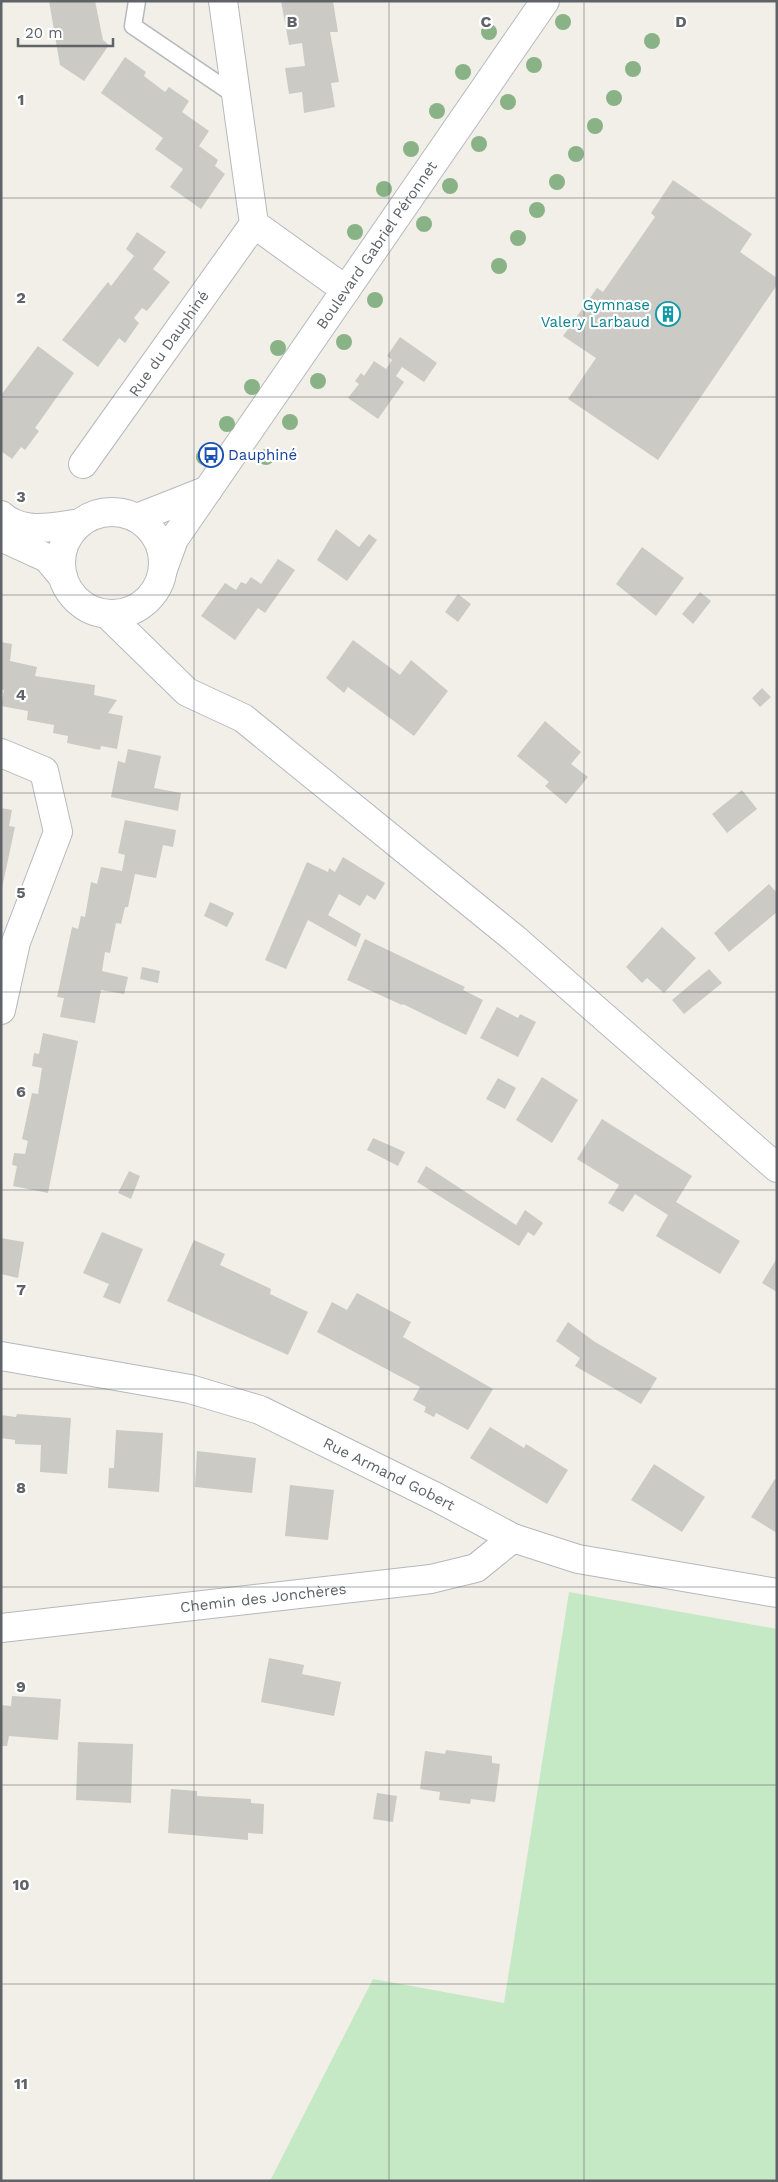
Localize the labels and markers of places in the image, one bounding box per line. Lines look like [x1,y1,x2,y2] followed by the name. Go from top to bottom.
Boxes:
[541,296,650,331] place label: Gymnase Valery Larbaud
[655,301,681,327] building icon: Gymnase Valery Larbaud
[198,442,224,468] bus stop icon: Dauphiné
[228,446,297,464] place label: Dauphiné

